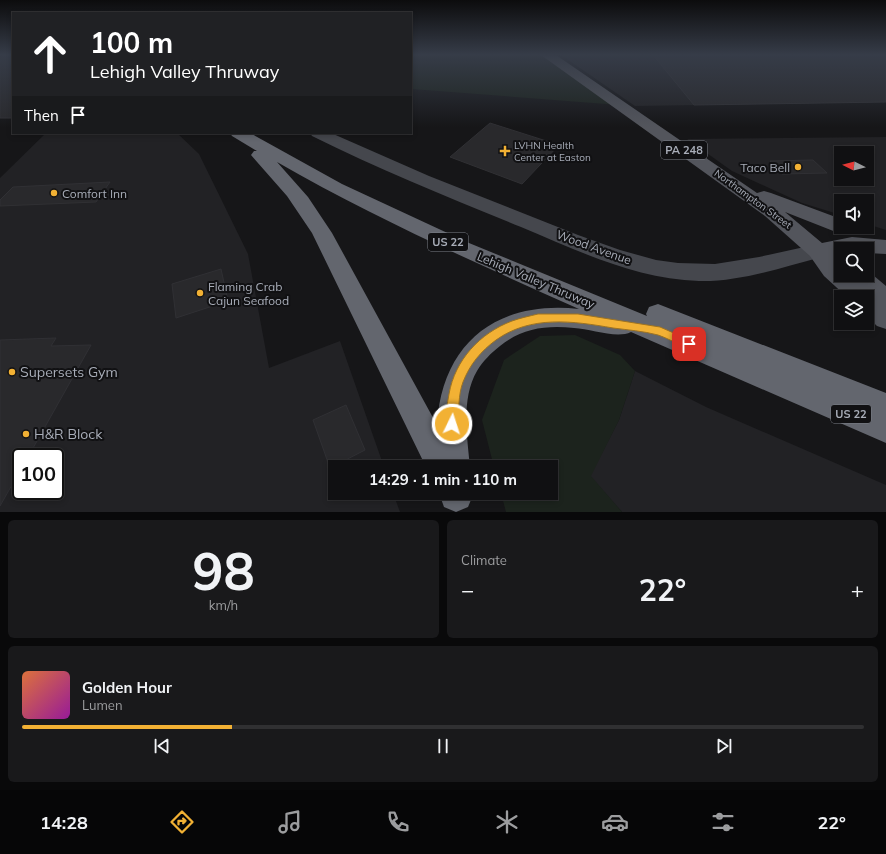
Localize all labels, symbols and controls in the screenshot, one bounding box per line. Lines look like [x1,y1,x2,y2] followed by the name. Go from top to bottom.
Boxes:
[90,25,173,60] text: 100 m
[24,28,76,80] icon: ahead
[90,60,279,83] text: Lehigh Valley Thruway
[67,104,89,126] icon: arrive
[24,106,59,125] text: Then
[514,139,591,164] place label: LVHN Health Center at Easton
[661,141,707,159] road number: PA 248
[499,145,511,157] marker: LVHN Health Center at Easton
[834,146,874,186] north arrow
[834,146,874,330] map controls
[740,160,790,175] place label: Taco Bell
[793,162,803,172] marker: Taco Bell
[712,167,795,232] street label: Northampton Street
[62,186,127,201] place label: Comfort Inn
[49,188,59,198] marker: Comfort Inn
[834,194,874,234] button: sound
[555,227,633,267] street label: Wood Avenue
[428,233,468,251] road number: US 22
[834,242,874,282] button: search
[475,248,598,312] street label: Lehigh Valley Thruway
[208,279,289,308] place label: Flaming Crab Cajun Seafood
[195,288,205,298] marker: Flaming Crab Cajun Seafood
[834,290,874,330] button: layers
[672,327,706,361] pin
[678,333,700,355] icon: arrive
[20,363,118,381] place label: Supersets Gym
[7,367,17,377] marker: Supersets Gym
[431,403,473,445] position arrow
[831,405,871,423] road number: US 22
[34,425,103,443] place label: H&R Block
[21,429,31,439] marker: H&R Block
[12,448,64,500] speed limit sign: 100
[369,470,517,489] text: 14:29 · 1 min · 110 m
[192,538,255,603] text: 98
[461,552,507,568] text: Climate
[639,571,686,609] text: 22°
[461,576,474,604] text: −
[851,576,864,604] text: +
[209,597,238,613] text: km/h
[82,678,172,697] text: Golden Hour
[82,697,123,713] text: Lumen
[151,735,173,757] icon: previous
[432,735,454,757] icon: pause
[713,735,735,757] icon: next
[168,808,196,836] icon: directions
[276,808,304,836] icon: music
[384,808,412,836] icon: phone
[493,808,521,836] icon: climate
[601,808,629,836] icon: car
[709,808,737,836] icon: filters
[40,811,88,834] text: 14:28
[817,811,846,834] text: 22°

